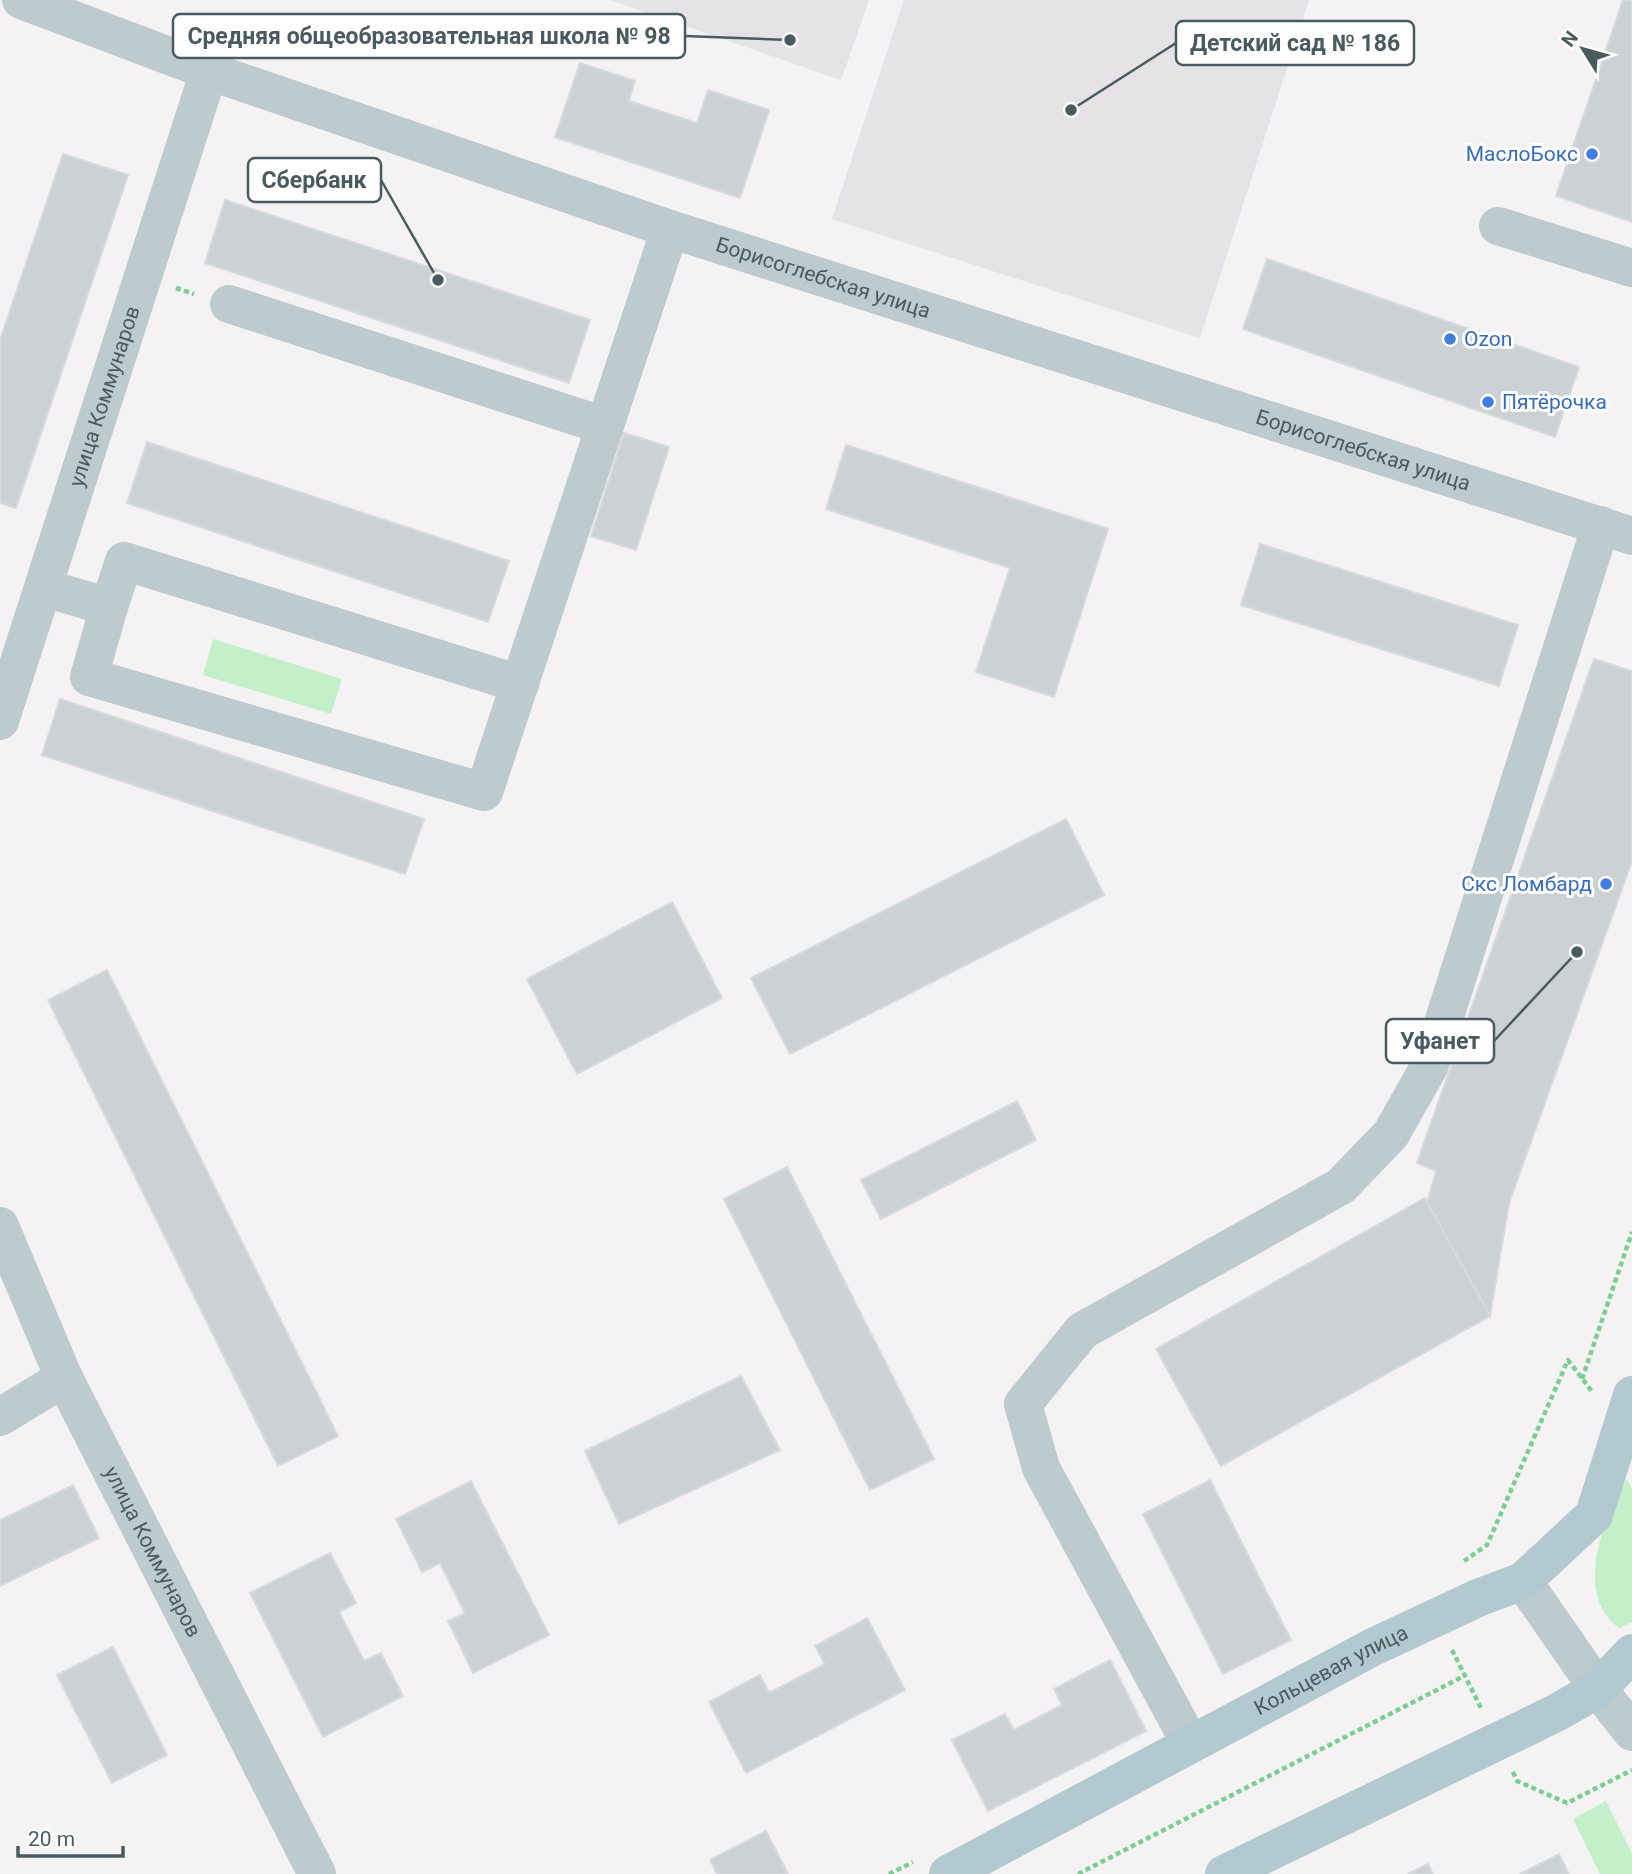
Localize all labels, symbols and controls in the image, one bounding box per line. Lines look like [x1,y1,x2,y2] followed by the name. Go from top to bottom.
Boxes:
[173,14,685,58] callout: Средняя общеобразовательная школа № 98
[1548,14,1618,84] north arrow
[1176,21,1414,65] callout: Детский сад № 186
[187,23,671,50] text: Средняя общеобразовательная школа № 98
[1557,27,1583,51] text: N
[1190,30,1400,57] text: Детский сад № 186
[1466,142,1578,166] place label: МаслоБокс
[1584,146,1600,162] marker: МаслоБокс
[248,158,381,202] callout: Сбербанк
[262,167,367,194] text: Сбербанк
[713,232,933,323] street label: Борисоглебская улица
[64,303,145,490] street label: улица Коммунаров
[1464,327,1512,351] place label: Ozon
[1442,331,1458,347] marker: Ozon
[1502,390,1607,414] place label: Пятёрочка
[1480,394,1496,410] marker: Пятёрочка
[1253,405,1473,496] street label: Борисоглебская улица
[1461,872,1592,896] place label: Скс Ломбард
[1598,876,1614,892] marker: Скс Ломбард
[1386,1019,1494,1063] callout: Уфанет
[1400,1028,1480,1055] text: Уфанет
[99,1462,206,1641] street label: улица Коммунаров
[1250,1620,1412,1720] street label: Кольцевая улица
[18,1814,122,1858] scale bar
[28,1827,75,1851] text: 20 m

